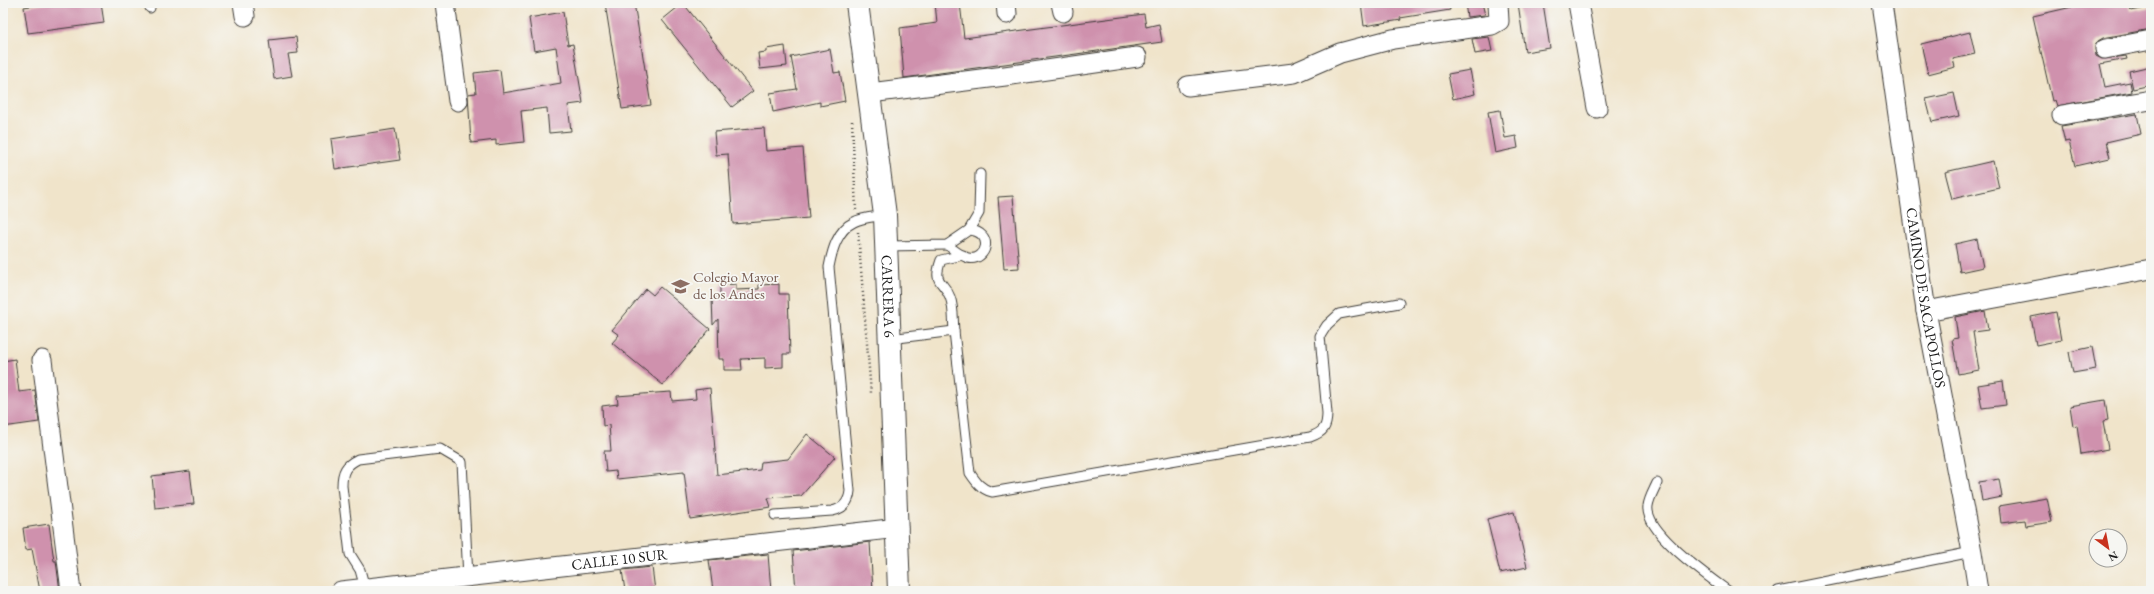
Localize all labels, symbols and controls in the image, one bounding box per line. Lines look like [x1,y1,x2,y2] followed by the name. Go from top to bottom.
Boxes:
[1902,206,1950,389] street label: CAMINO DE SACAPOLLOS
[877,254,900,338] street label: CARRERA 6
[693,267,779,303] place label: Colegio Mayor de los Andes
[670,276,690,296] school or university icon: Colegio Mayor de los Andes
[2088,528,2128,568] north arrow
[570,544,668,574] street label: CALLE 10 SUR
[2106,548,2121,565] text: N

